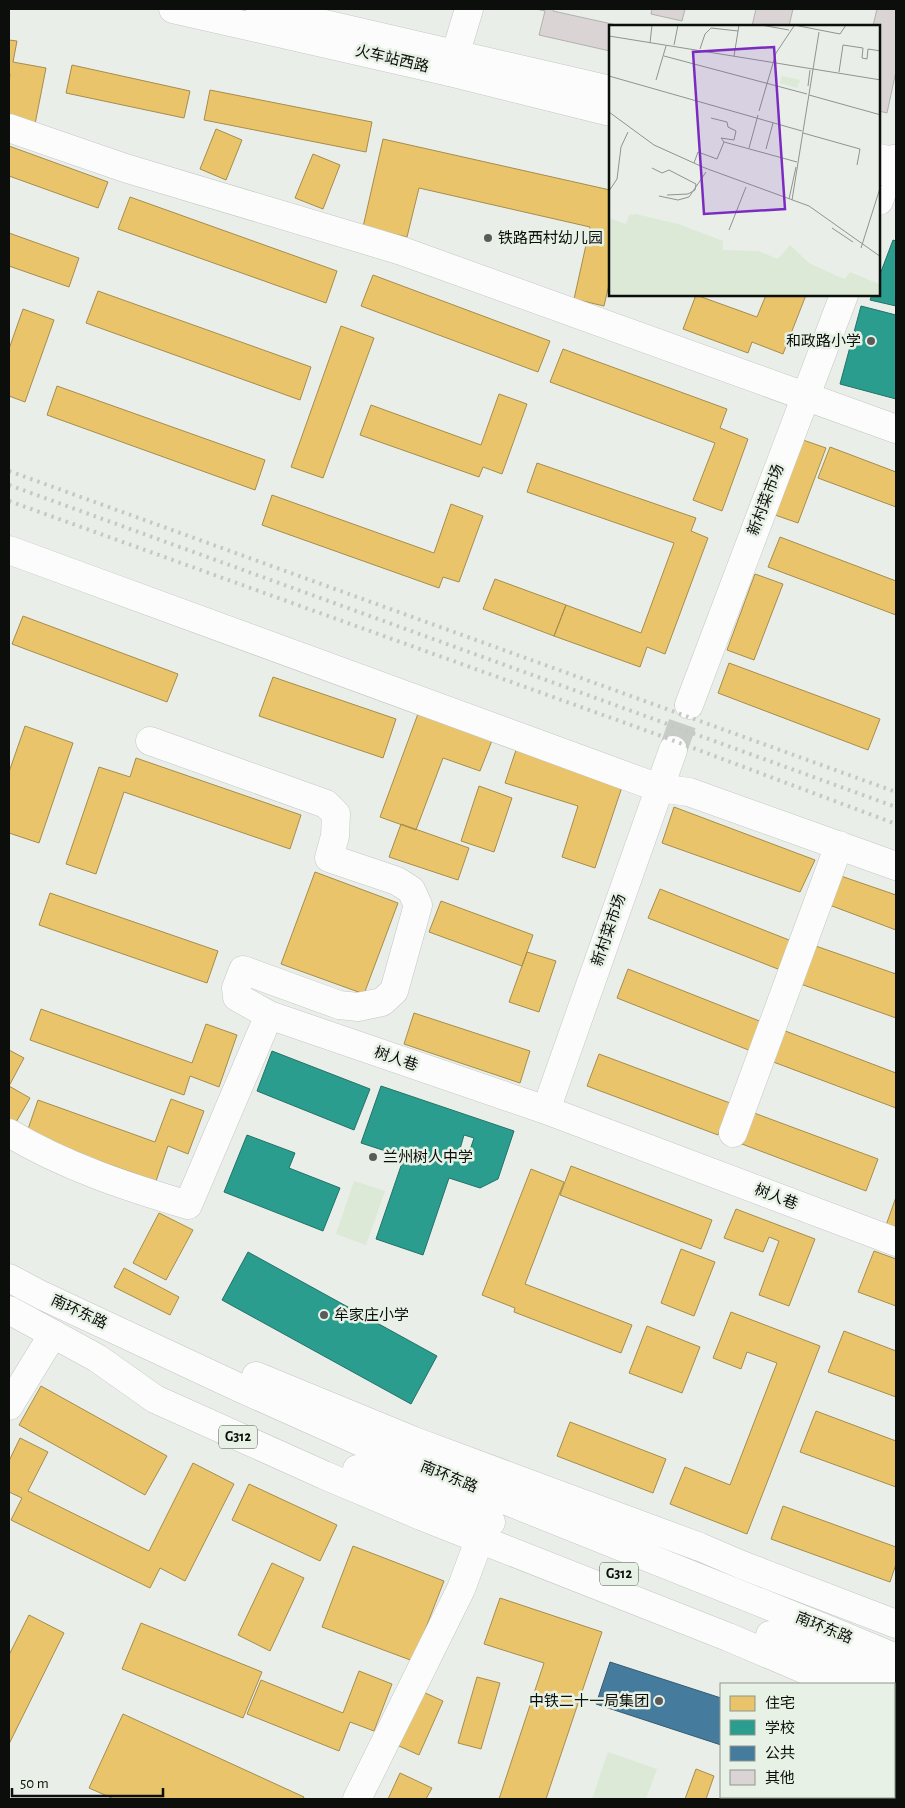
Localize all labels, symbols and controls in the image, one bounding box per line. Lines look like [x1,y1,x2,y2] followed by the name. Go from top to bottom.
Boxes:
[609,25,880,296] inset map
[354,42,430,75] street label: 火车站西路
[498,229,603,246] place label: 铁路西村幼儿园
[482,232,494,244] marker: 铁路西村幼儿园
[786,333,861,349] place label: 和政路小学
[865,335,877,347] marker: 和政路小学
[744,462,786,538] street label: 新村菜市场
[588,891,628,968] street label: 新村菜市场
[372,1043,420,1073] street label: 树人巷
[383,1148,473,1165] place label: 兰州树人中学
[367,1151,379,1163] marker: 兰州树人中学
[752,1180,800,1212] street label: 树人巷
[49,1292,110,1331] street label: 南环东路
[334,1307,409,1323] place label: 牟家庄小学
[318,1309,330,1321] marker: 牟家庄小学
[219,1425,257,1448] road number: G312
[418,1458,480,1495] street label: 南环东路
[600,1562,638,1586] road number: G312
[793,1609,855,1646] street label: 南环东路
[720,1683,895,1798] legend
[529,1693,649,1709] place label: 中铁二十一局集团
[653,1695,665,1707] marker: 中铁二十一局集团
[765,1695,795,1711] text: 住宅
[765,1719,795,1736] text: 学校
[765,1745,795,1761] text: 公共
[12,1766,164,1798] scale bar
[765,1770,795,1786] text: 其他
[20,1776,49,1791] text: 50 m

